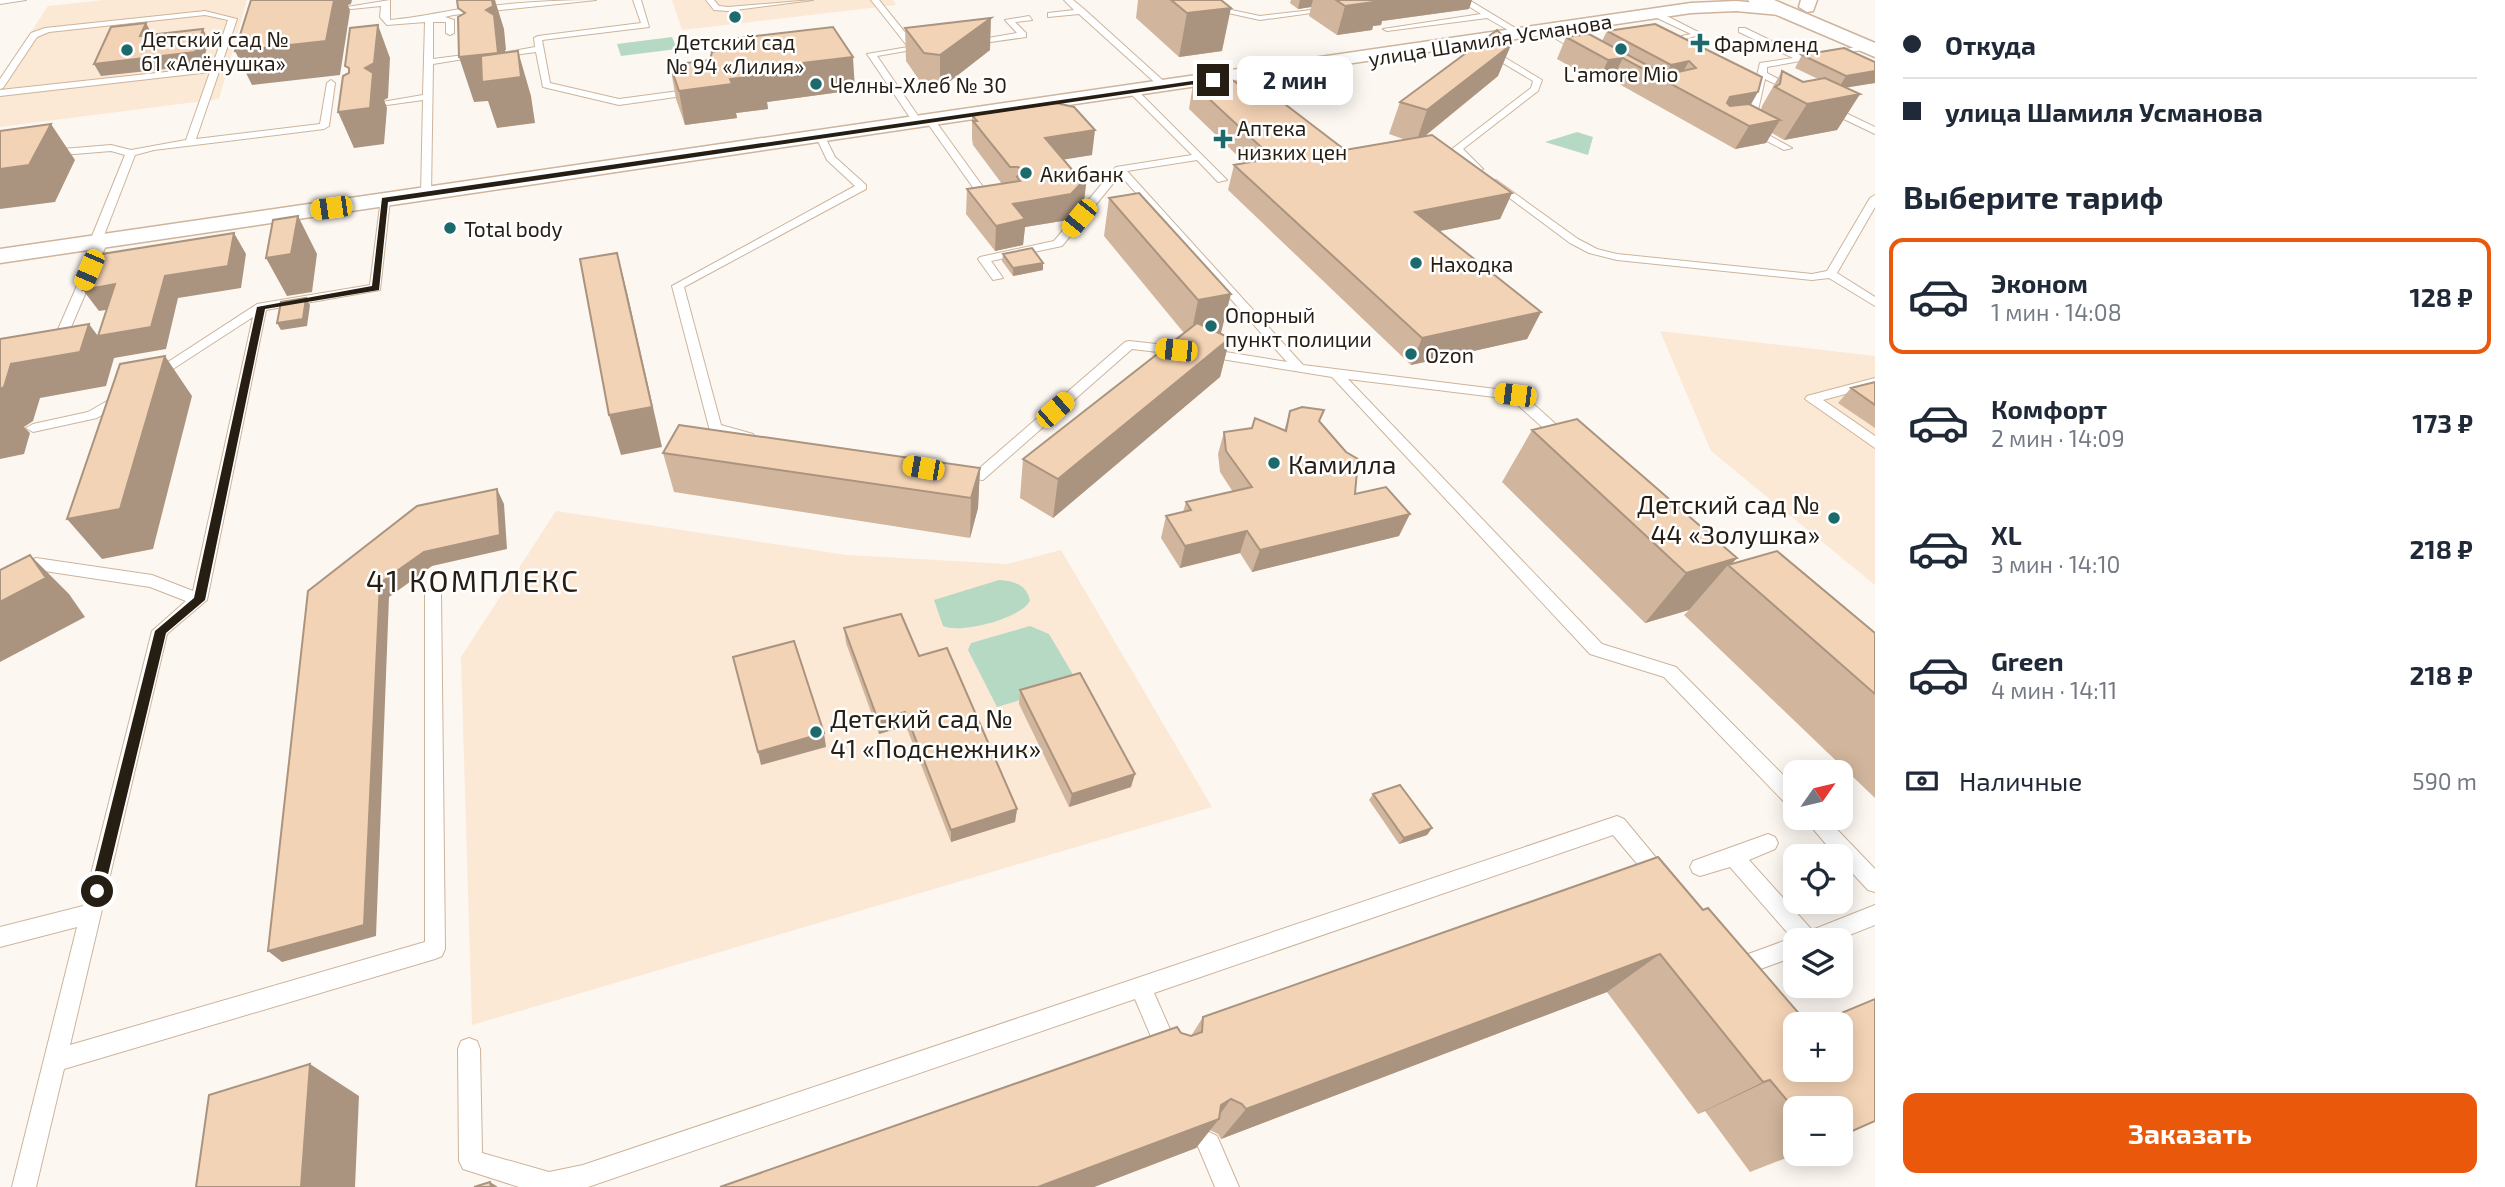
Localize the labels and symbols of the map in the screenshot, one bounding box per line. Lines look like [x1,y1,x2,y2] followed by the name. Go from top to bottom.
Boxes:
[1366,7,1614,72] street label: улица Шамиля Усманова
[727,9,743,25] marker: Детский сад № 94 «Лилия»
[141,26,289,76] place label: Детский сад № 61 «Алёнушка»
[666,29,804,78] place label: Детский сад № 94 «Лилия»
[1714,31,1819,56] place label: Фармленд
[1692,35,1708,51] marker: Фармленд
[1613,41,1629,57] marker: L'amore Mio
[119,42,135,58] marker: Детский сад № 61 «Алёнушка»
[1238,56,1353,104] callout: 2 мин
[1564,61,1678,86] place label: L'amore Mio
[1197,64,1229,96] route end
[830,72,1007,97] place label: Челны-Хлеб № 30
[808,76,824,92] marker: Челны-Хлеб № 30
[1237,115,1347,164] place label: Аптека низких цен
[1215,131,1231,147] marker: Аптека низких цен
[1040,161,1124,186] place label: Акибанк
[1018,165,1034,181] marker: Акибанк
[309,195,354,221] car
[1058,195,1101,241] car
[464,216,563,241] place label: Total body
[442,220,458,236] marker: Total body
[72,247,107,293] car
[1430,251,1513,276] place label: Находка
[1408,255,1424,271] marker: Находка
[1225,302,1372,352] place label: Опорный пункт полиции
[1203,318,1219,334] marker: Опорный пункт полиции
[1155,337,1198,363] car
[1425,342,1474,367] place label: Ozon
[1403,346,1419,362] marker: Ozon
[1493,382,1538,408] car
[1033,388,1078,432] car
[1288,448,1396,479] place label: Камилла
[901,454,946,482] car
[1266,455,1282,471] marker: Камилла
[1637,488,1820,550] place label: Детский сад № 44 «Золушка»
[1826,510,1842,526] marker: Детский сад № 44 «Золушка»
[366,562,580,598] district label: 41 КОМПЛЕКС
[830,702,1041,763] place label: Детский сад № 41 «Подснежник»
[808,724,824,740] marker: Детский сад № 41 «Подснежник»
[1783,760,1853,830] north arrow
[81,875,113,907] route start

